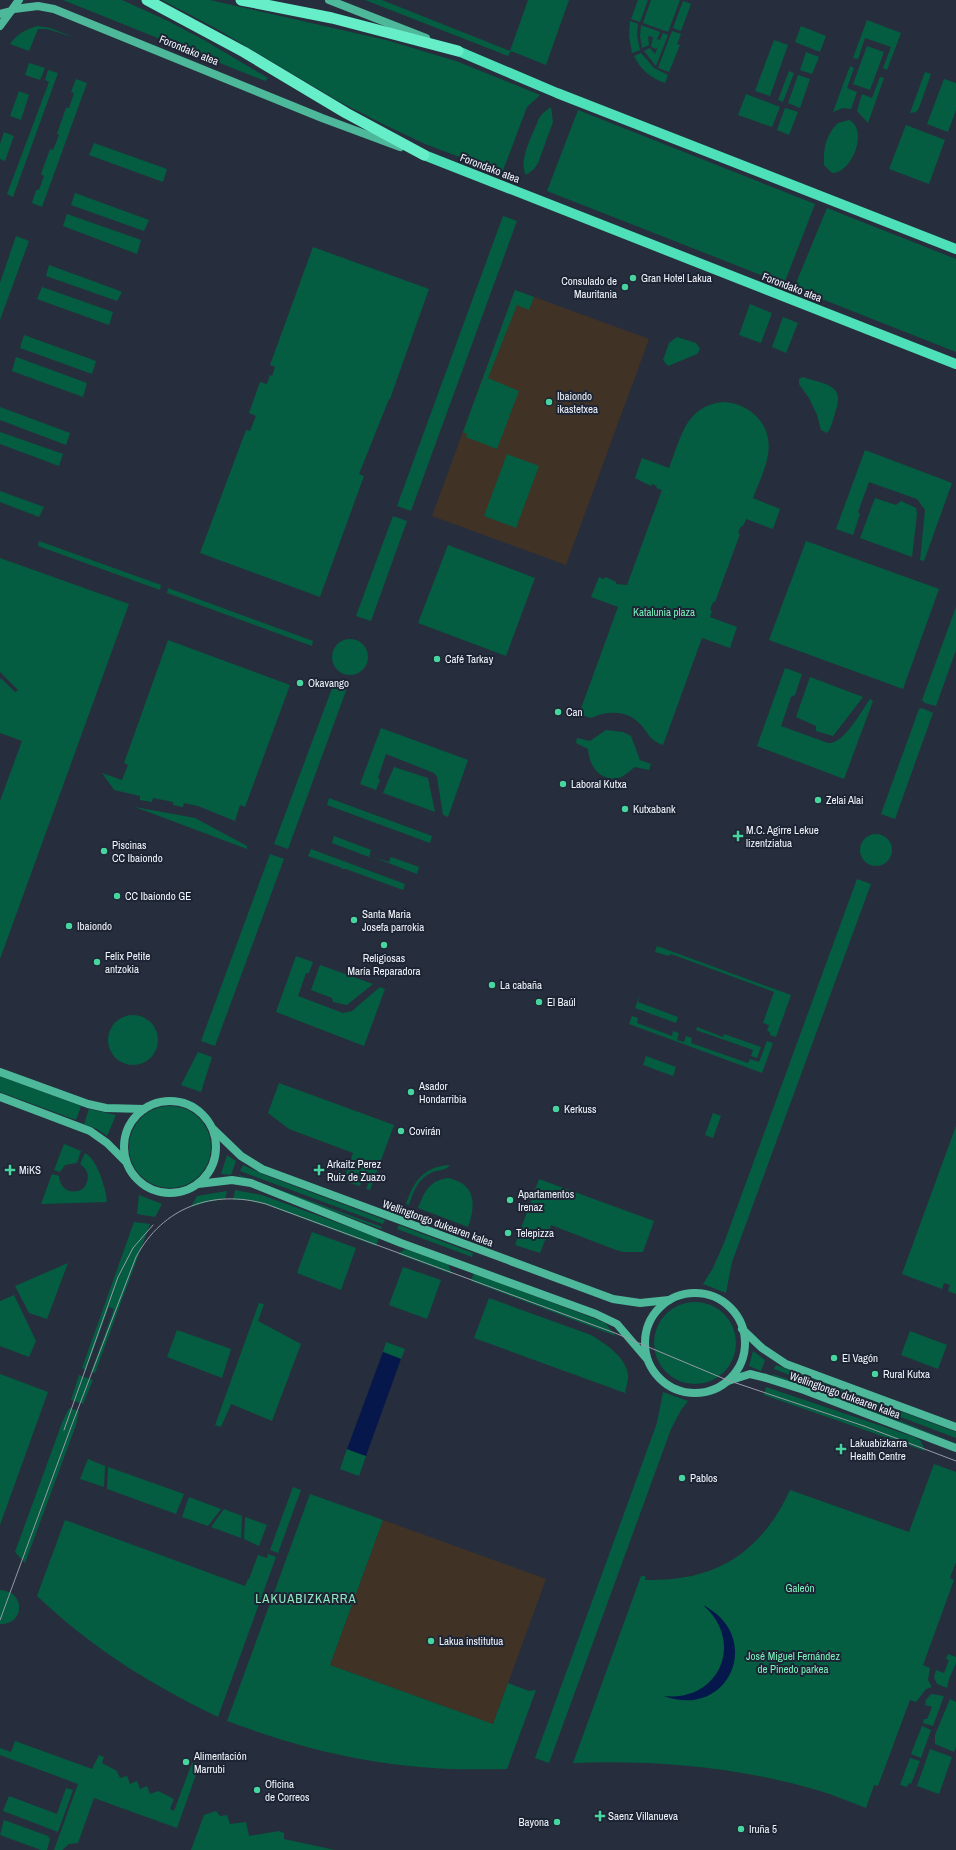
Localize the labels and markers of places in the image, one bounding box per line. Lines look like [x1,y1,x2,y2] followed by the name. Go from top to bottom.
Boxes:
[641,271,712,285] place label: Gran Hotel Lakua
[628,273,638,283] marker: Gran Hotel Lakua
[561,274,617,301] place label: Consulado de Mauritania
[620,282,630,292] marker: Consulado de Mauritania
[557,389,598,416] place label: Ibaiondo ikastetxea
[544,397,554,407] marker: Ibaiondo ikastetxea
[445,652,494,666] place label: Café Tarkay
[432,654,442,664] marker: Café Tarkay
[308,676,349,690] place label: Okavango
[295,678,305,688] marker: Okavango
[566,705,583,719] place label: Can
[553,707,563,717] marker: Can
[571,777,627,791] place label: Laboral Kutxa
[558,779,568,789] marker: Laboral Kutxa
[826,793,864,807] place label: Zelai Alai
[813,795,823,805] marker: Zelai Alai
[633,802,676,816] place label: Kutxabank
[620,804,630,814] marker: Kutxabank
[746,823,819,850] place label: M.C. Agirre Lekue lizentziatua
[733,831,743,841] marker: M.C. Agirre Lekue lizentziatua
[112,838,163,865] place label: Piscinas CC Ibaiondo
[99,846,109,856] marker: Piscinas CC Ibaiondo
[125,889,191,903] place label: CC Ibaiondo GE
[112,891,122,901] marker: CC Ibaiondo GE
[362,907,424,934] place label: Santa Maria Josefa parrokia
[349,915,359,925] marker: Santa Maria Josefa parrokia
[77,919,112,933] place label: Ibaiondo
[64,921,74,931] marker: Ibaiondo
[379,940,389,950] marker: Religiosas María Reparadora
[105,949,150,976] place label: Felix Petite antzokia
[347,951,421,978] place label: Religiosas María Reparadora
[92,957,102,967] marker: Felix Petite antzokia
[500,978,542,992] place label: La cabaña
[487,980,497,990] marker: La cabaña
[547,995,576,1009] place label: El Baúl
[534,997,544,1007] marker: El Baúl
[418,1079,467,1106] place label: Asador Hondarribia
[406,1087,416,1097] marker: Asador Hondarribia
[564,1102,597,1116] place label: Kerkuss
[551,1104,561,1114] marker: Kerkuss
[409,1124,441,1138] place label: Covirán
[396,1126,406,1136] marker: Covirán
[326,1157,386,1184] place label: Arkaitz Perez Ruiz de Zuazo
[19,1163,41,1177] place label: MiKS
[4,1164,16,1176] marker: MiKS
[314,1165,324,1175] marker: Arkaitz Perez Ruiz de Zuazo
[517,1187,575,1214] place label: Apartamentos Irenaz
[505,1195,515,1205] marker: Apartamentos Irenaz
[516,1226,554,1240] place label: Telepizza
[503,1228,513,1238] marker: Telepizza
[842,1351,878,1365] place label: El Vagón
[829,1353,839,1363] marker: El Vagón
[883,1367,930,1381] place label: Rural Kutxa
[870,1369,880,1379] marker: Rural Kutxa
[850,1436,907,1463] place label: Lakuabizkarra Health Centre
[835,1443,847,1455] marker: Lakuabizkarra Health Centre
[690,1471,718,1485] place label: Pablos
[677,1473,687,1483] marker: Pablos
[439,1634,503,1648] place label: Lakua institutua
[426,1636,436,1646] marker: Lakua institutua
[193,1749,247,1776] place label: Alimentación Marrubi
[181,1757,191,1767] marker: Alimentación Marrubi
[265,1777,310,1804] place label: Oficina de Correos
[252,1785,262,1795] marker: Oficina de Correos
[608,1809,678,1823] place label: Saenz Villanueva
[595,1811,605,1821] marker: Saenz Villanueva
[518,1815,549,1829] place label: Bayona
[552,1817,562,1827] marker: Bayona
[749,1822,777,1836] place label: Iruña 5
[736,1824,746,1834] marker: Iruña 5

